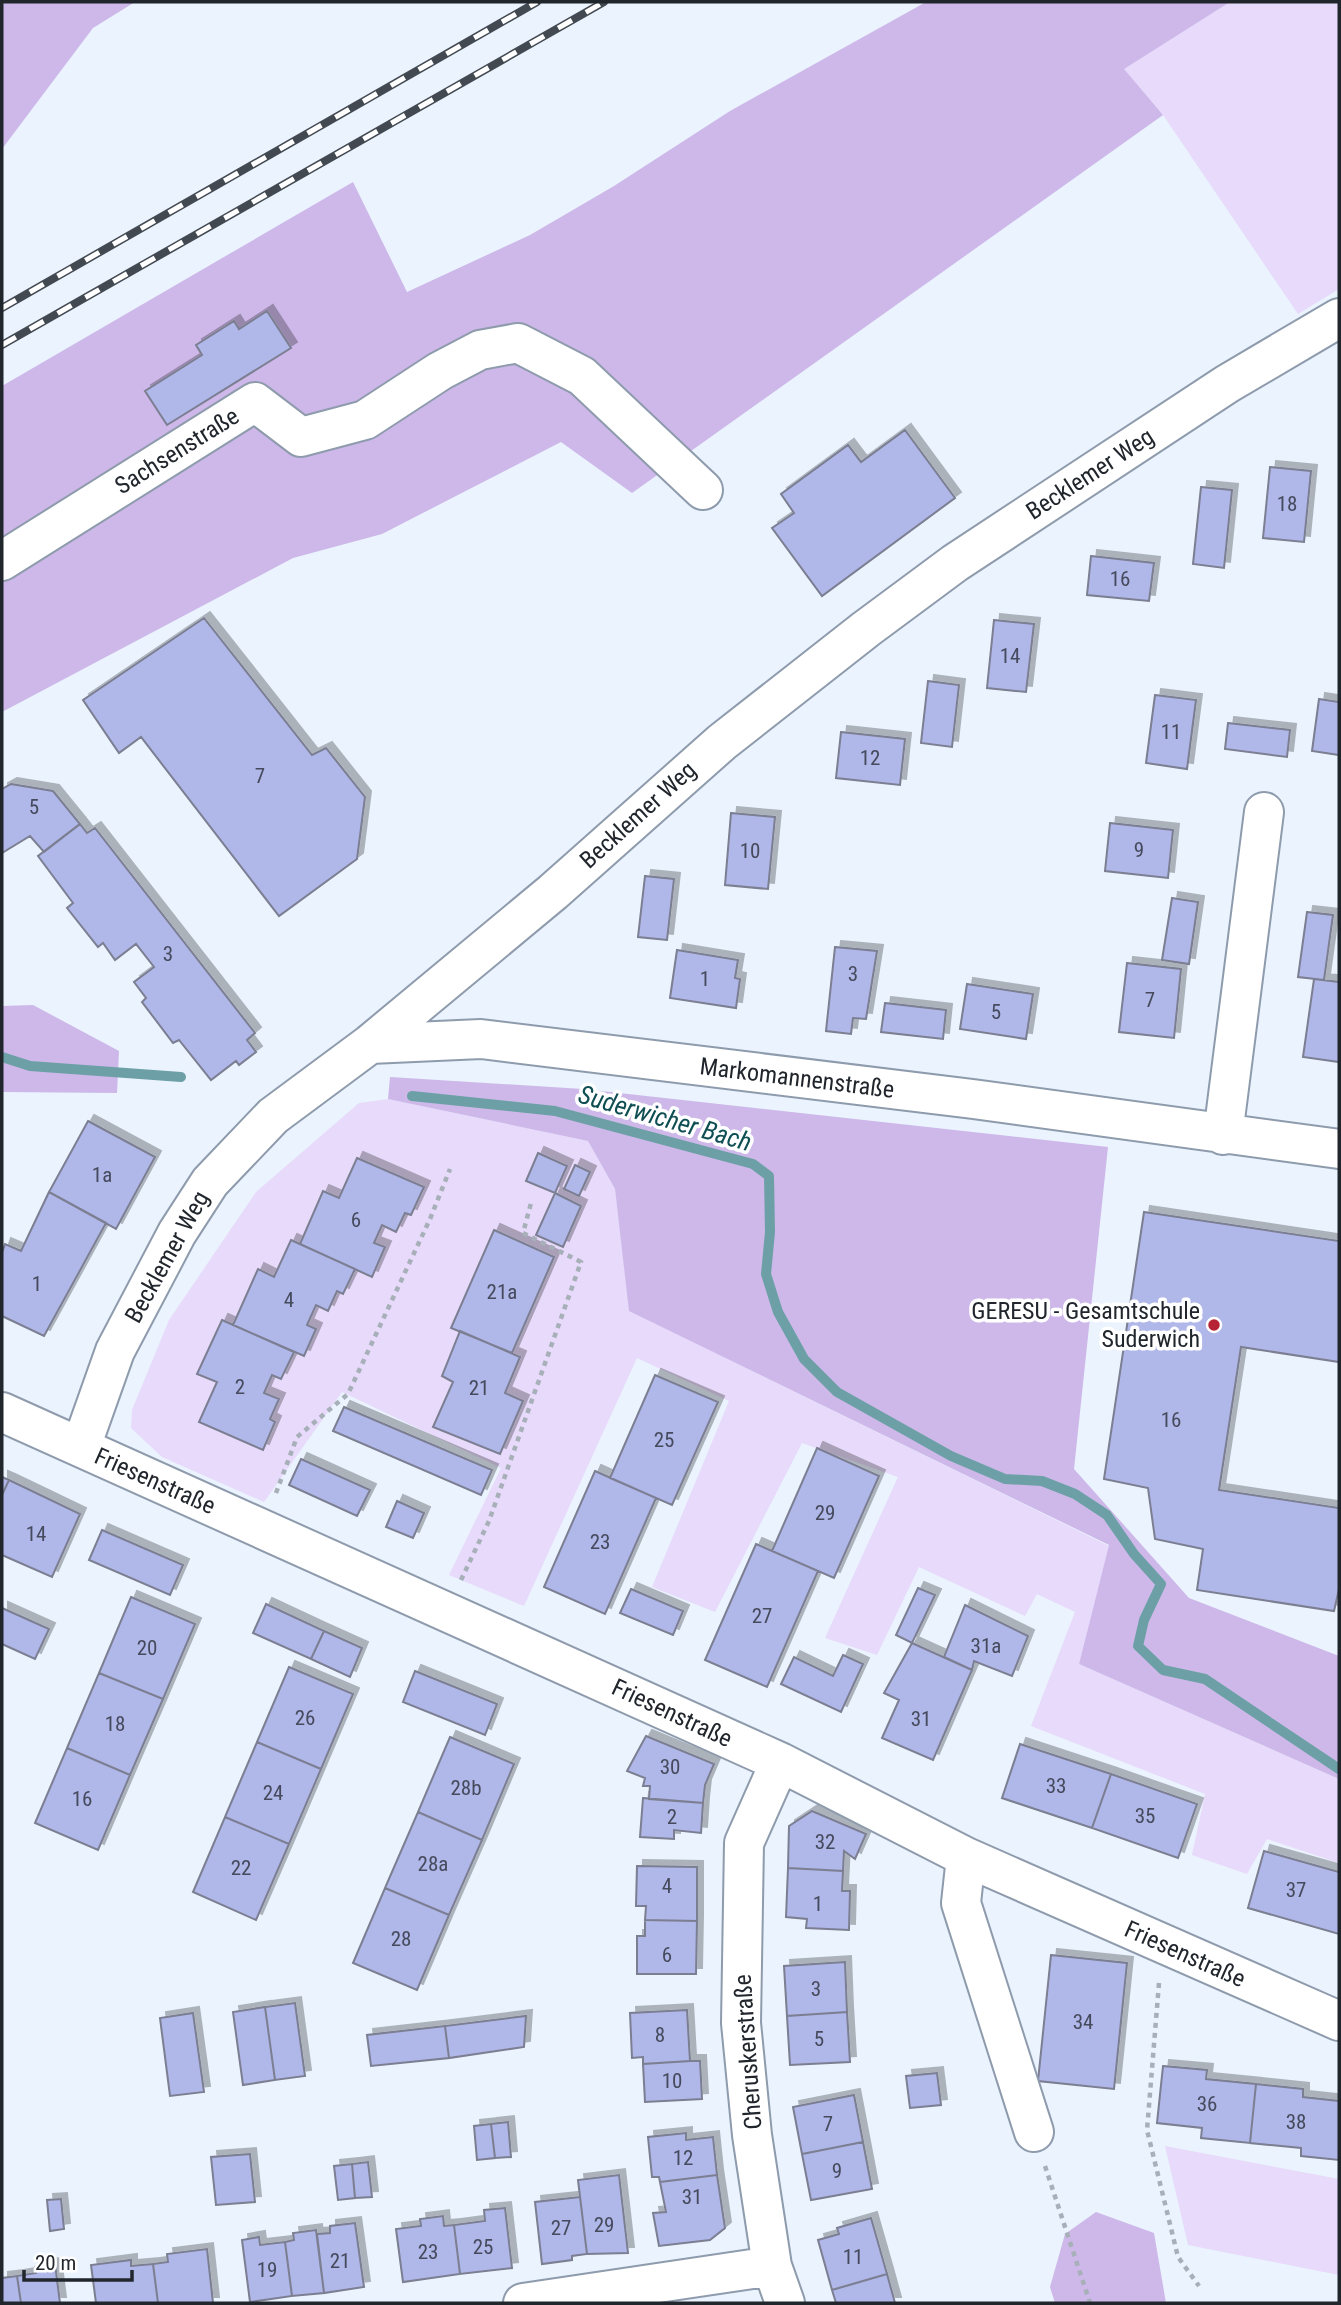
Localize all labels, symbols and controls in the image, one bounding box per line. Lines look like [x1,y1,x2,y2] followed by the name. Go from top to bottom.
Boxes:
[110,402,244,500] street label: Sachsenstraße
[1021,422,1159,526] street label: Becklemer Weg
[1277,492,1297,516] house number: 18
[1110,567,1130,591] house number: 16
[1000,644,1020,668] house number: 14
[1161,720,1181,744] house number: 11
[860,746,880,770] house number: 12
[574,756,702,874] street label: Becklemer Weg
[255,764,265,788] house number: 7
[29,795,39,819] house number: 5
[1134,838,1144,862] house number: 9
[740,839,760,863] house number: 10
[163,942,173,966] house number: 3
[848,962,858,986] house number: 3
[700,967,710,991] house number: 1
[1145,988,1155,1012] house number: 7
[991,1000,1001,1024] house number: 5
[698,1052,896,1104] street label: Markomannenstraße
[575,1079,755,1157] water label: Suderwicher Bach
[92,1163,112,1187] house number: 1a
[119,1186,215,1328] street label: Becklemer Weg
[351,1208,361,1232] house number: 6
[32,1272,42,1296] house number: 1
[487,1280,517,1304] house number: 21a
[284,1288,294,1312] house number: 4
[971,1297,1200,1353] place label: GERESU - Gesamtschule Suderwich
[1206,1317,1222,1333] marker: GERESU - Gesamtschule Suderwich
[235,1375,245,1399] house number: 2
[469,1376,489,1400] house number: 21
[1161,1408,1181,1432] house number: 16
[654,1428,674,1452] house number: 25
[90,1442,220,1520] street label: Friesenstraße
[815,1501,835,1525] house number: 29
[26,1522,46,1546] house number: 14
[590,1530,610,1554] house number: 23
[752,1604,772,1628] house number: 27
[971,1634,1001,1658] house number: 31a
[137,1636,157,1660] house number: 20
[607,1673,737,1753] street label: Friesenstraße
[295,1706,315,1730] house number: 26
[911,1707,931,1731] house number: 31
[105,1712,125,1736] house number: 18
[660,1755,680,1779] house number: 30
[1046,1774,1066,1798] house number: 33
[450,1776,482,1800] house number: 28b
[263,1781,283,1805] house number: 24
[72,1787,92,1811] house number: 16
[1135,1804,1155,1828] house number: 35
[667,1805,677,1829] house number: 2
[815,1830,835,1854] house number: 32
[418,1852,448,1876] house number: 28a
[231,1856,251,1880] house number: 22
[662,1874,672,1898] house number: 4
[1286,1878,1306,1902] house number: 37
[813,1892,823,1916] house number: 1
[1120,1915,1250,1993] street label: Friesenstraße
[391,1927,411,1951] house number: 28
[662,1943,672,1967] house number: 6
[729,1973,767,2131] street label: Cheruskerstraße
[811,1977,821,2001] house number: 3
[1073,2010,1093,2034] house number: 34
[655,2023,665,2047] house number: 8
[814,2027,824,2051] house number: 5
[662,2069,682,2093] house number: 10
[1197,2092,1217,2116] house number: 36
[1286,2110,1306,2134] house number: 38
[823,2112,833,2136] house number: 7
[673,2146,693,2170] house number: 12
[832,2159,842,2183] house number: 9
[682,2185,702,2209] house number: 31
[594,2213,614,2237] house number: 29
[551,2216,571,2240] house number: 27
[473,2235,493,2259] house number: 25
[24,2238,133,2282] scale bar
[418,2240,438,2264] house number: 23
[843,2245,863,2269] house number: 11
[330,2249,350,2273] house number: 21
[35,2251,76,2275] text: 20 m
[257,2258,277,2282] house number: 19

